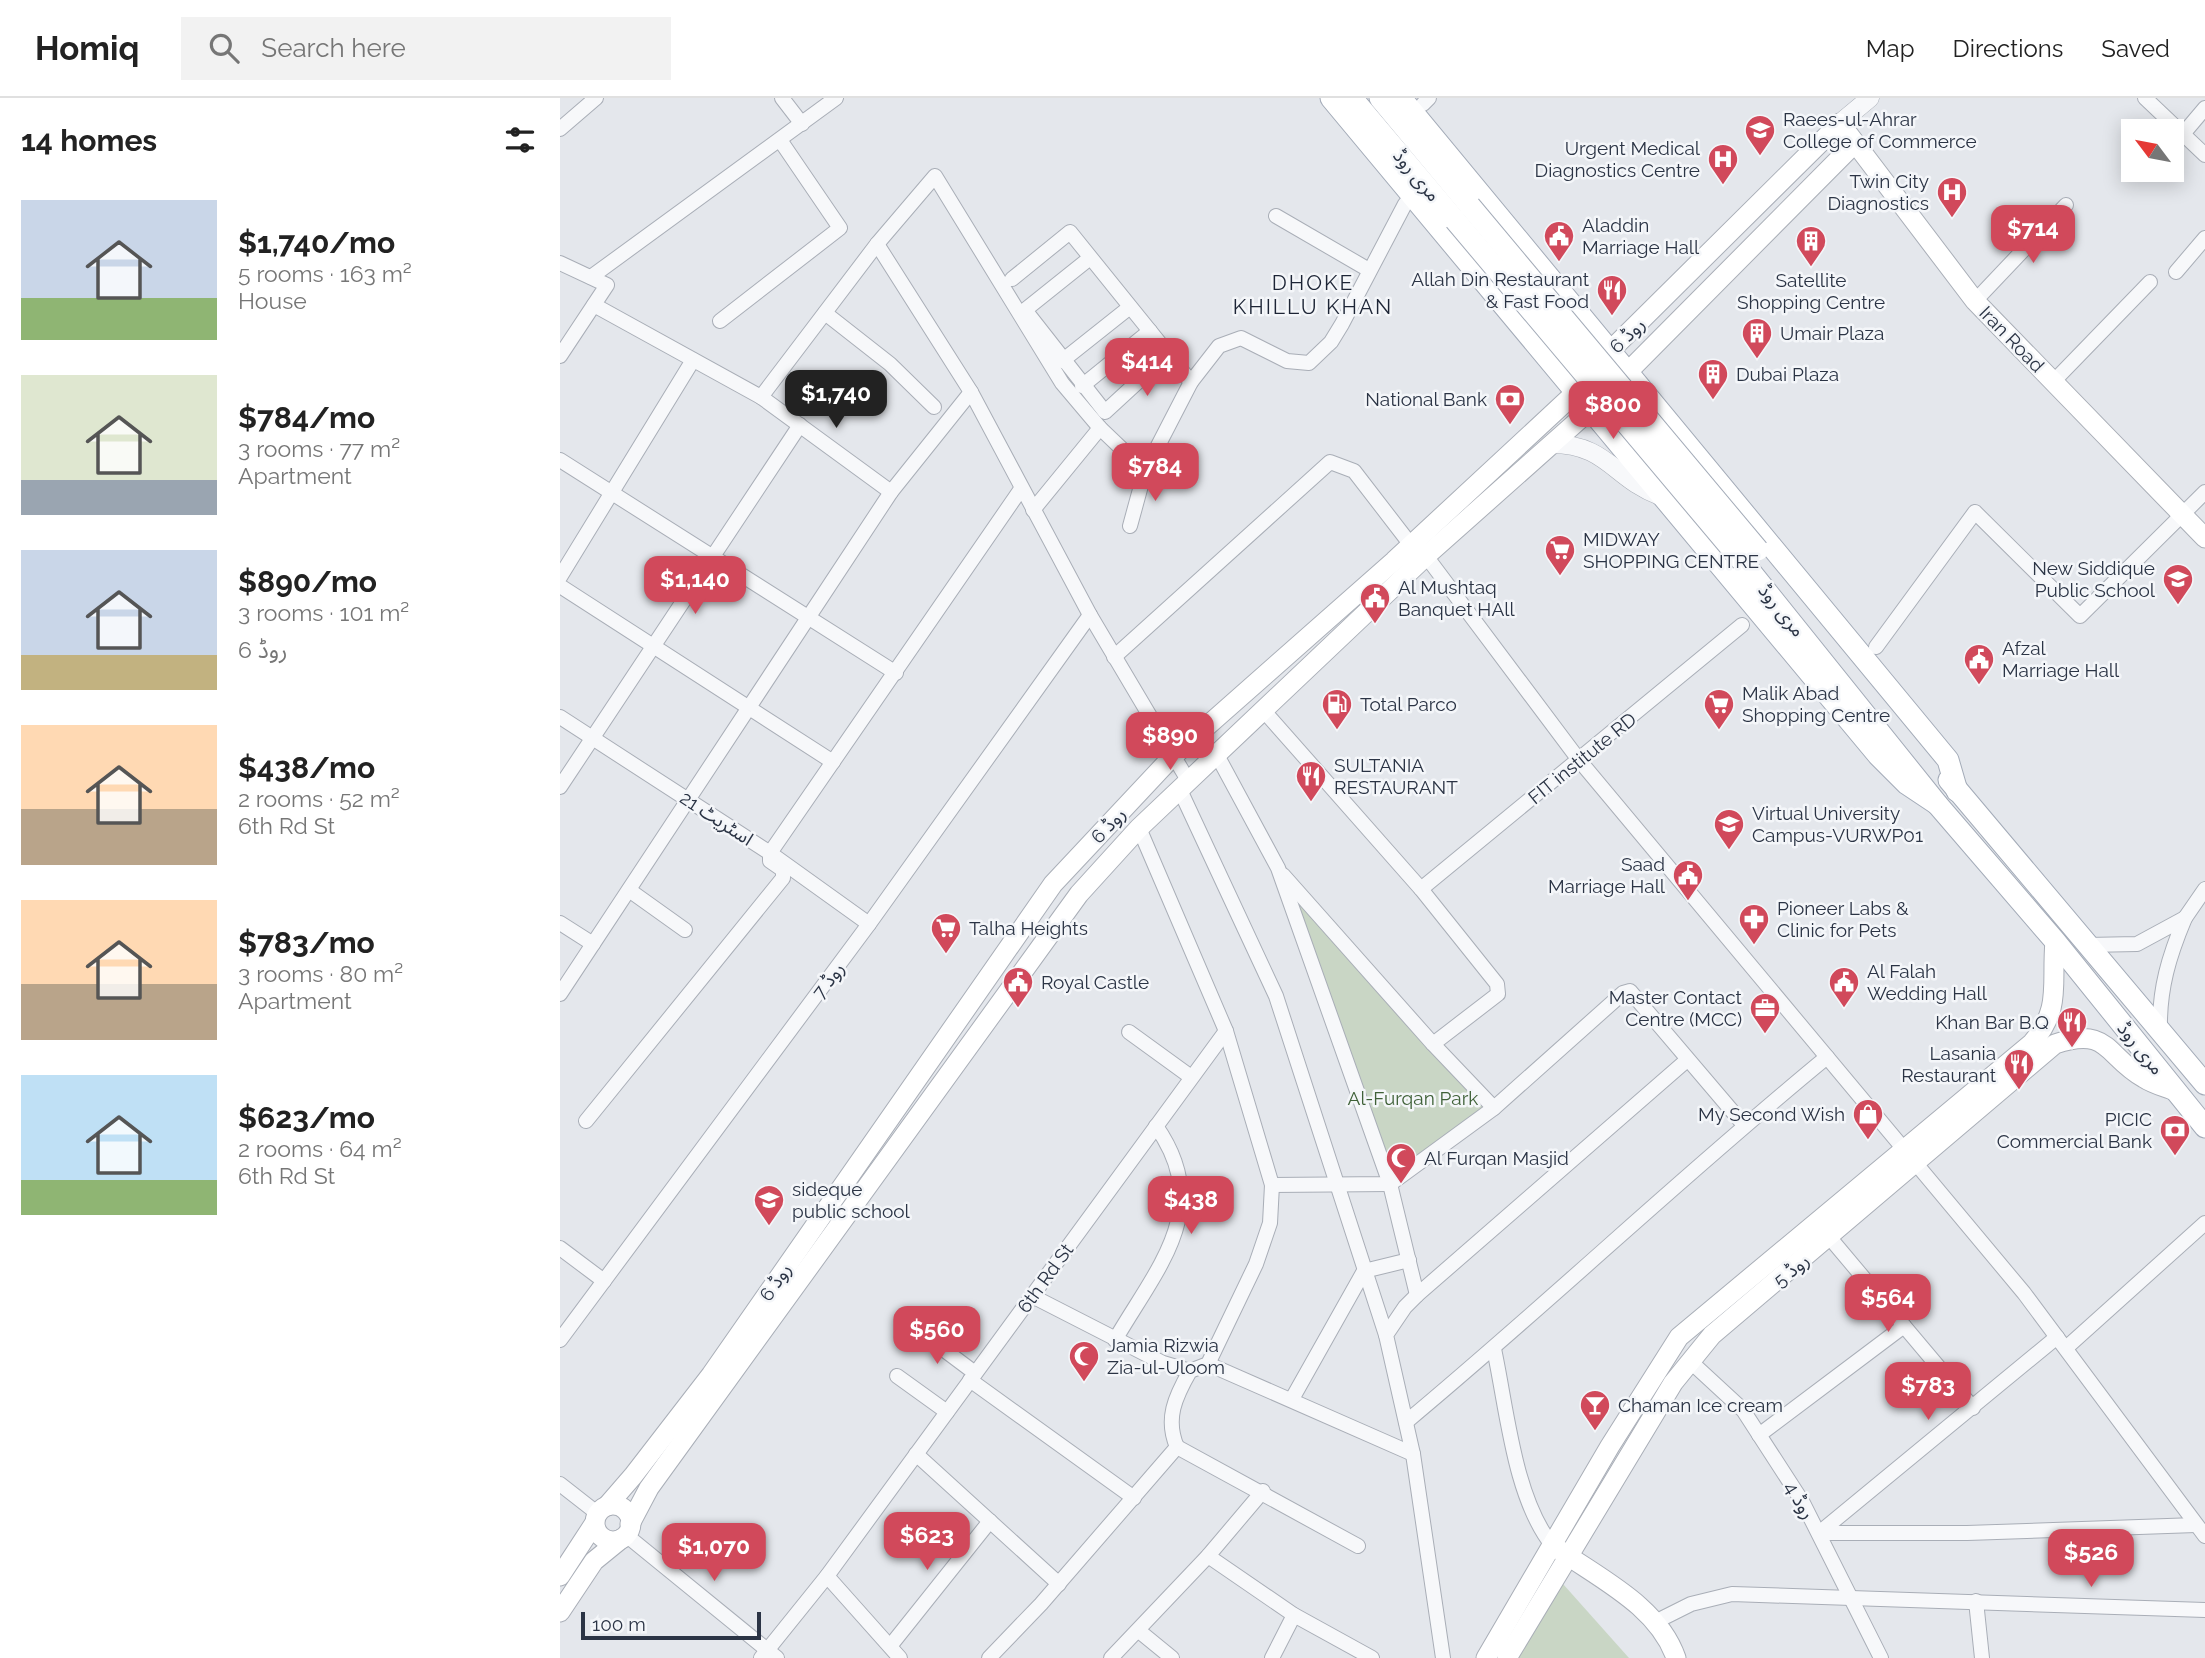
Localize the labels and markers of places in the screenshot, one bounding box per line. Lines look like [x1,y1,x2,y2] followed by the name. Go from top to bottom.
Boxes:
[1783,108,1977,152] place label: Raees-ul-Ahrar College of Commerce
[1743,113,1777,157] school or university icon: Raees-ul-Ahrar College of Commerce
[1535,137,1701,181] place label: Urgent Medical Diagnostics Centre
[1706,142,1740,186] hospital icon: Urgent Medical Diagnostics Centre
[1828,170,1929,214] place label: Twin City Diagnostics
[1935,175,1969,219] hospital icon: Twin City Diagnostics
[1992,206,2074,265] pin: $714
[1582,214,1700,258] place label: Aladdin Marriage Hall
[1542,219,1576,263] public building icon: Aladdin Marriage Hall
[1794,224,1828,268] building icon: Satellite Shopping Centre
[1411,268,1590,312] place label: Allah Din Restaurant & Fast Food
[1737,269,1885,313] place label: Satellite Shopping Centre
[1595,273,1629,317] restaurant icon: Allah Din Restaurant & Fast Food
[1740,316,1774,360] building icon: Umair Plaza
[1780,322,1884,344] place label: Umair Plaza
[1106,338,1188,398] pin: $414
[1696,357,1730,401] building icon: Dubai Plaza
[1736,363,1839,385] place label: Dubai Plaza
[779,370,893,430] pin: $1,740
[1493,382,1527,426] bank icon: National Bank
[1572,382,1654,441] pin: $800
[1365,388,1487,410] place label: National Bank
[1114,444,1196,503] pin: $784
[1583,528,1759,572] place label: MIDWAY SHOPPING CENTRE
[1543,533,1577,577] supermarket icon: MIDWAY SHOPPING CENTRE
[638,556,752,616] pin: $1,140
[2032,557,2156,601] place label: New Siddique Public School
[2161,562,2195,606] school or university icon: New Siddique Public School
[1398,576,1515,620] place label: Al Mushtaq Banquet HAll
[1358,581,1392,625] public building icon: Al Mushtaq Banquet HAll
[2002,637,2120,681] place label: Afzal Marriage Hall
[1962,642,1996,686] public building icon: Afzal Marriage Hall
[1742,682,1890,726] place label: Malik Abad Shopping Centre
[1320,687,1354,731] fuel station icon: Total Parco
[1702,687,1736,731] supermarket icon: Malik Abad Shopping Centre
[1360,693,1457,715] place label: Total Parco
[1129,712,1211,772] pin: $890
[1334,754,1458,798] place label: SULTANIA RESTAURANT
[1294,759,1328,803] restaurant icon: SULTANIA RESTAURANT
[1752,802,1923,846] place label: Virtual University Campus-VURWP01
[1712,807,1746,851] school or university icon: Virtual University Campus-VURWP01
[1548,853,1666,897] place label: Saad Marriage Hall
[1671,858,1705,902] public building icon: Saad Marriage Hall
[1777,897,1909,941] place label: Pioneer Labs & Clinic for Pets
[1737,902,1771,946] pharmacy icon: Pioneer Labs & Clinic for Pets
[929,911,963,955] supermarket icon: Talha Heights
[969,917,1088,939] place label: Talha Heights
[1867,960,1988,1004] place label: Al Falah Wedding Hall
[1001,965,1035,1009] public building icon: Royal Castle
[1827,965,1861,1009] public building icon: Al Falah Wedding Hall
[1041,971,1149,993] place label: Royal Castle
[1609,986,1743,1030] place label: Master Contact Centre (MCC)
[1748,991,1782,1035] office icon: Master Contact Centre (MCC)
[2055,1005,2089,1049] restaurant icon: Khan Bar B.Q
[1935,1011,2049,1033] place label: Khan Bar B.Q
[1901,1042,1997,1086] place label: Lasania Restaurant
[2002,1047,2036,1091] restaurant icon: Lasania Restaurant
[1851,1097,1885,1141] shop icon: My Second Wish
[1698,1103,1845,1125] place label: My Second Wish
[1997,1108,2152,1152] place label: PICIC Commercial Bank
[2158,1113,2192,1157] bank icon: PICIC Commercial Bank
[1384,1141,1418,1185] mosque icon: Al Furqan Masjid
[1424,1147,1569,1169] place label: Al Furqan Masjid
[1150,1176,1232,1236] pin: $438
[792,1178,911,1222] place label: sideque public school
[752,1183,786,1227] school or university icon: sideque public school
[1847,1274,1929,1334] pin: $564
[896,1306,978,1366] pin: $560
[1107,1334,1225,1378] place label: Jamia Rizwia Zia-ul-Uloom
[1067,1339,1101,1383] mosque icon: Jamia Rizwia Zia-ul-Uloom
[1887,1362,1969,1422] pin: $783
[1578,1388,1612,1432] bar icon: Chaman Ice cream
[1618,1394,1783,1416] place label: Chaman Ice cream
[886,1512,968,1572] pin: $623
[657,1524,771,1583] pin: $1,070
[2050,1530,2132,1589] pin: $526

